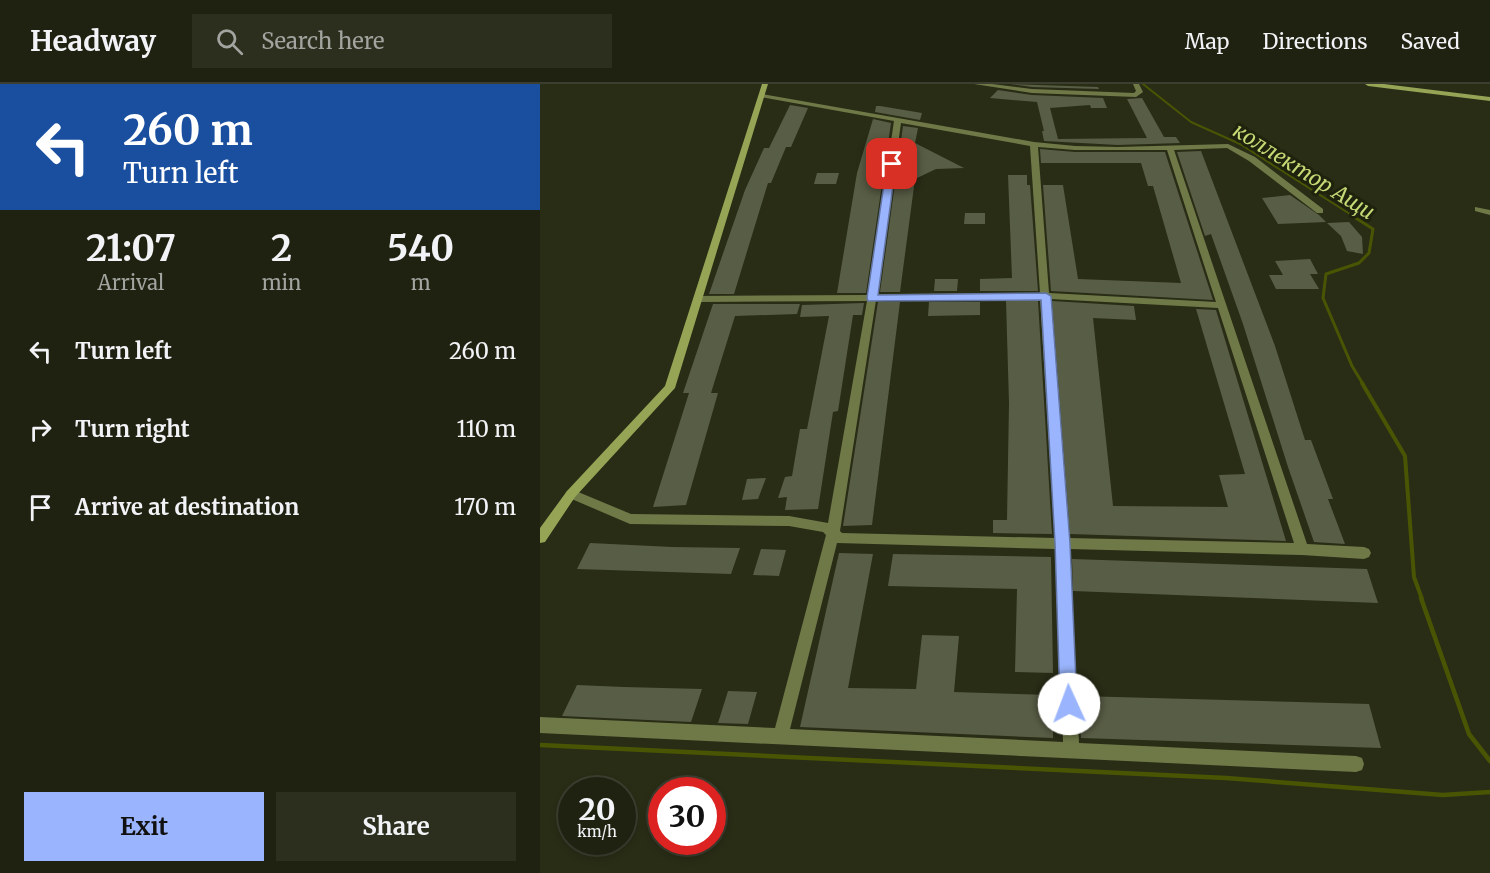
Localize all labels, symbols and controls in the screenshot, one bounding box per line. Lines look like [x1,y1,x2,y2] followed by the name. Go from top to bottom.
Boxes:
[192,14,612,68] search box
[30,23,156,59] text: Headway
[213,25,246,58] icon: search
[261,27,385,55] text: Search here
[1185,28,1229,55] text: Map
[1262,28,1367,55] text: Directions
[1400,28,1460,55] text: Saved
[123,104,253,156] text: 260 m
[24,108,102,186] icon: left
[1228,117,1380,225] water label: коллектор Ащи
[866,138,917,189] pin
[875,147,908,180] icon: arrive
[123,156,238,190] text: Turn left
[86,226,176,271] text: 21:07
[271,226,292,271] text: 2
[387,226,454,271] text: 540
[97,270,164,295] text: Arrival
[262,270,301,295] text: min
[411,270,431,295] text: m
[24,335,57,368] icon: left
[75,337,172,365] text: Turn left
[449,337,516,365] text: 260 m
[24,413,57,446] icon: right
[75,415,189,443] text: Turn right
[457,415,516,443] text: 110 m
[24,491,57,524] icon: arrive
[75,493,299,521] text: Arrive at destination
[454,493,516,521] text: 170 m
[1037,672,1101,736] position arrow
[648,777,726,855] speed limit sign: 30
[578,790,616,828] text: 20
[24,792,264,861] button: Exit
[276,792,516,861] button: Share
[577,822,617,841] text: km/h

